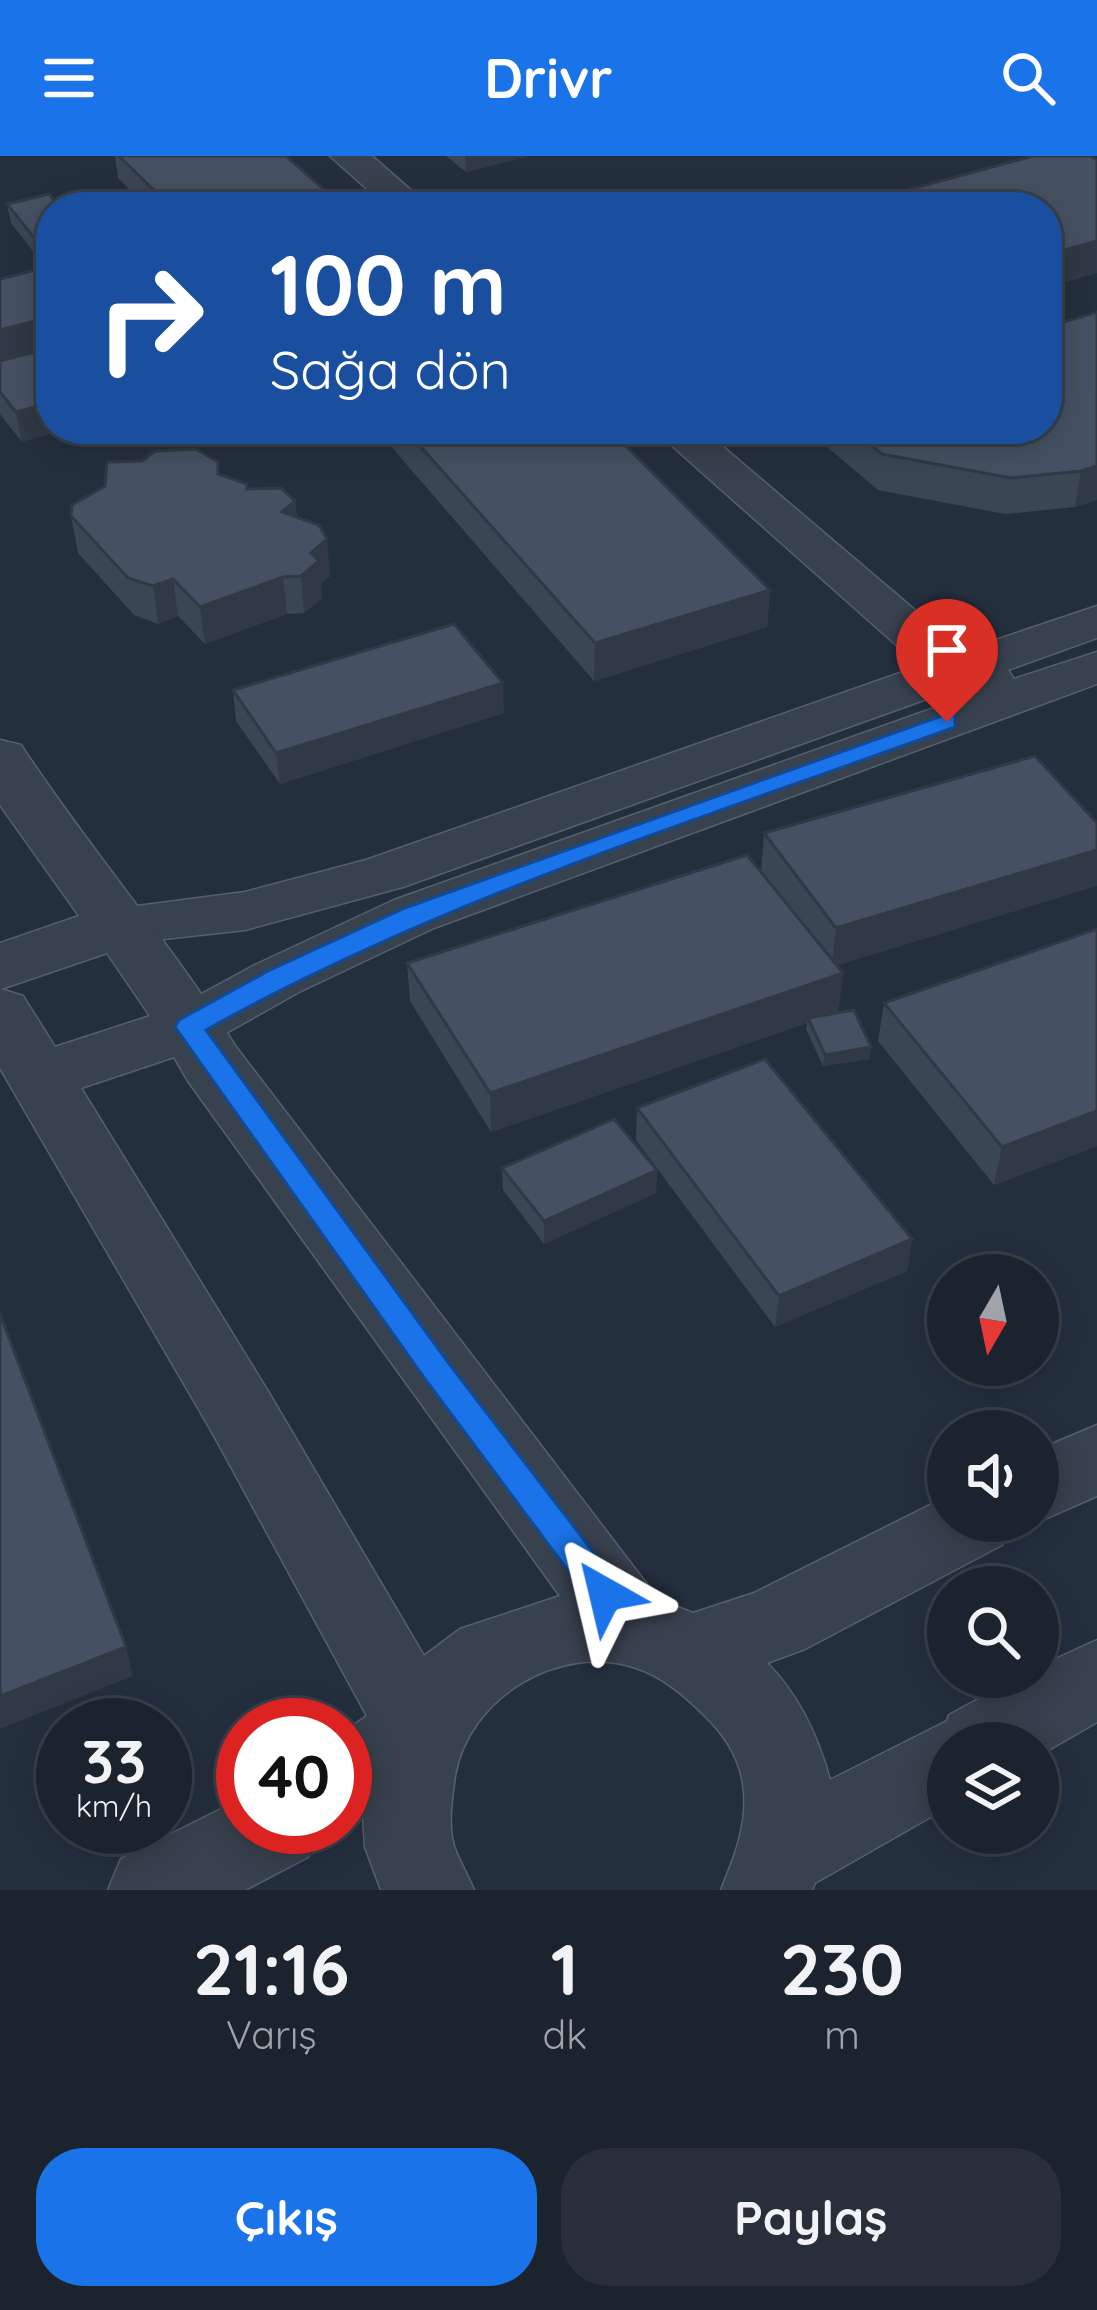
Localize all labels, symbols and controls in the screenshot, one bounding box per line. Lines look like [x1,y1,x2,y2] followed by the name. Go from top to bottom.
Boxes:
[484,44,613,112] text: Drivr
[36,45,102,111] icon: menu
[995,45,1061,111] icon: search
[270,231,507,336] text: 100 m
[72,240,228,396] icon: right
[270,335,511,403] text: Sağa dön
[896,599,998,722] pin
[914,617,980,683] icon: arrive
[927,1254,1059,1386] north arrow
[927,1254,1059,1854] map controls
[927,1410,1059,1542] button: sound
[542,1531,668,1657] position arrow
[927,1566,1059,1698] button: search
[216,1698,372,1854] speed limit sign: 40
[927,1722,1059,1854] button: layers
[82,1723,146,1798] text: 33
[76,1787,152,1825] text: km/h
[193,1923,350,2013] text: 21:16
[551,1923,579,2013] text: 1
[780,1923,904,2013] text: 230
[226,2010,317,2059] text: Varış
[543,2010,587,2059] text: dk
[824,2010,860,2059] text: m
[36,2148,537,2286] button: Çıkış
[561,2148,1061,2286] button: Paylaş

